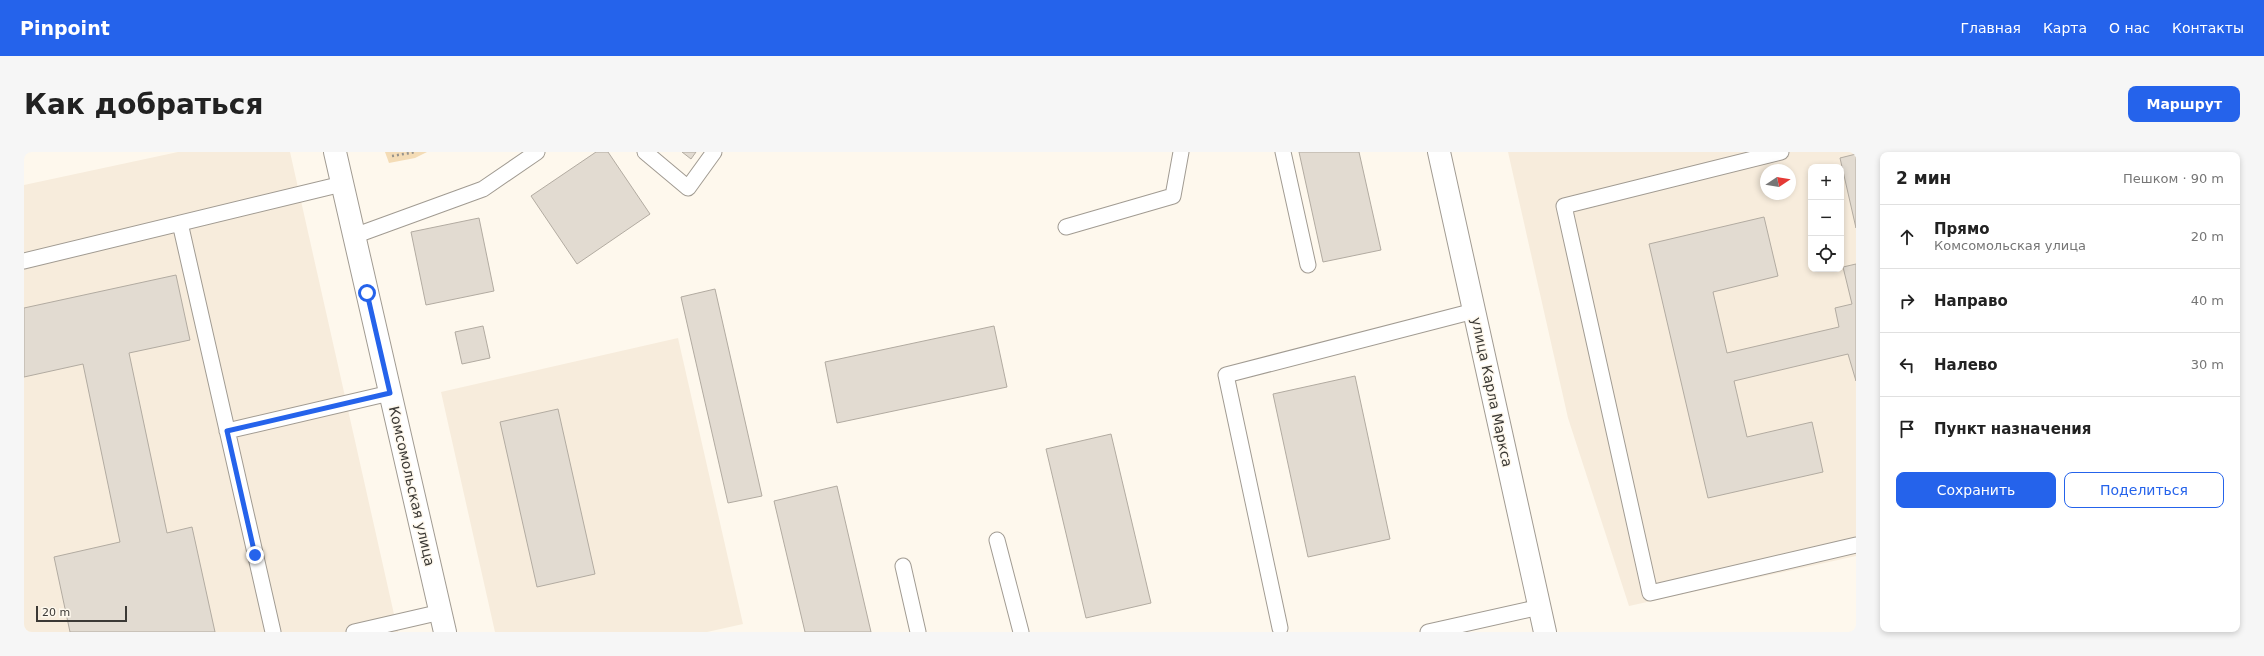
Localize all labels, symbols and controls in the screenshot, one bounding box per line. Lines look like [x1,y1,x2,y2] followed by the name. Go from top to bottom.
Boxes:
[20,17,110,39] text: Pinpoint
[1960,20,2021,36] text: Главная
[2043,20,2087,36] text: Карта
[2109,20,2150,36] text: О нас
[2172,20,2244,36] text: Контакты
[2128,86,2240,122] button: Маршрут
[24,88,263,121] text: Как добраться
[1760,164,1796,200] north arrow
[1808,164,1844,272] map controls
[1808,164,1844,200] button: +
[1896,168,1951,188] text: 2 мин
[2123,171,2224,186] text: Пешком · 90 m
[1808,200,1844,236] button: −
[1934,220,1990,238] text: Прямо
[1896,226,1918,248] icon: ahead
[2191,229,2224,244] text: 20 m
[1808,236,1844,272] button: locate
[1934,238,2086,253] text: Комсомольская улица
[358,284,376,302] route start
[1896,290,1918,312] icon: right
[1934,292,2008,310] text: Направо
[2191,293,2224,308] text: 40 m
[1468,316,1516,468] street label: улица Карла Маркса
[1896,354,1918,376] icon: left
[1934,356,1998,374] text: Налево
[2191,357,2224,372] text: 30 m
[386,404,438,568] street label: Комсомольская улица
[1896,418,1918,440] icon: arrive
[1934,420,2091,438] text: Пункт назначения
[1896,472,2056,508] button: Сохранить
[2064,472,2224,508] button: Поделиться
[246,546,264,564] route end
[36,604,127,623] scale bar
[42,606,70,619] text: 20 m

